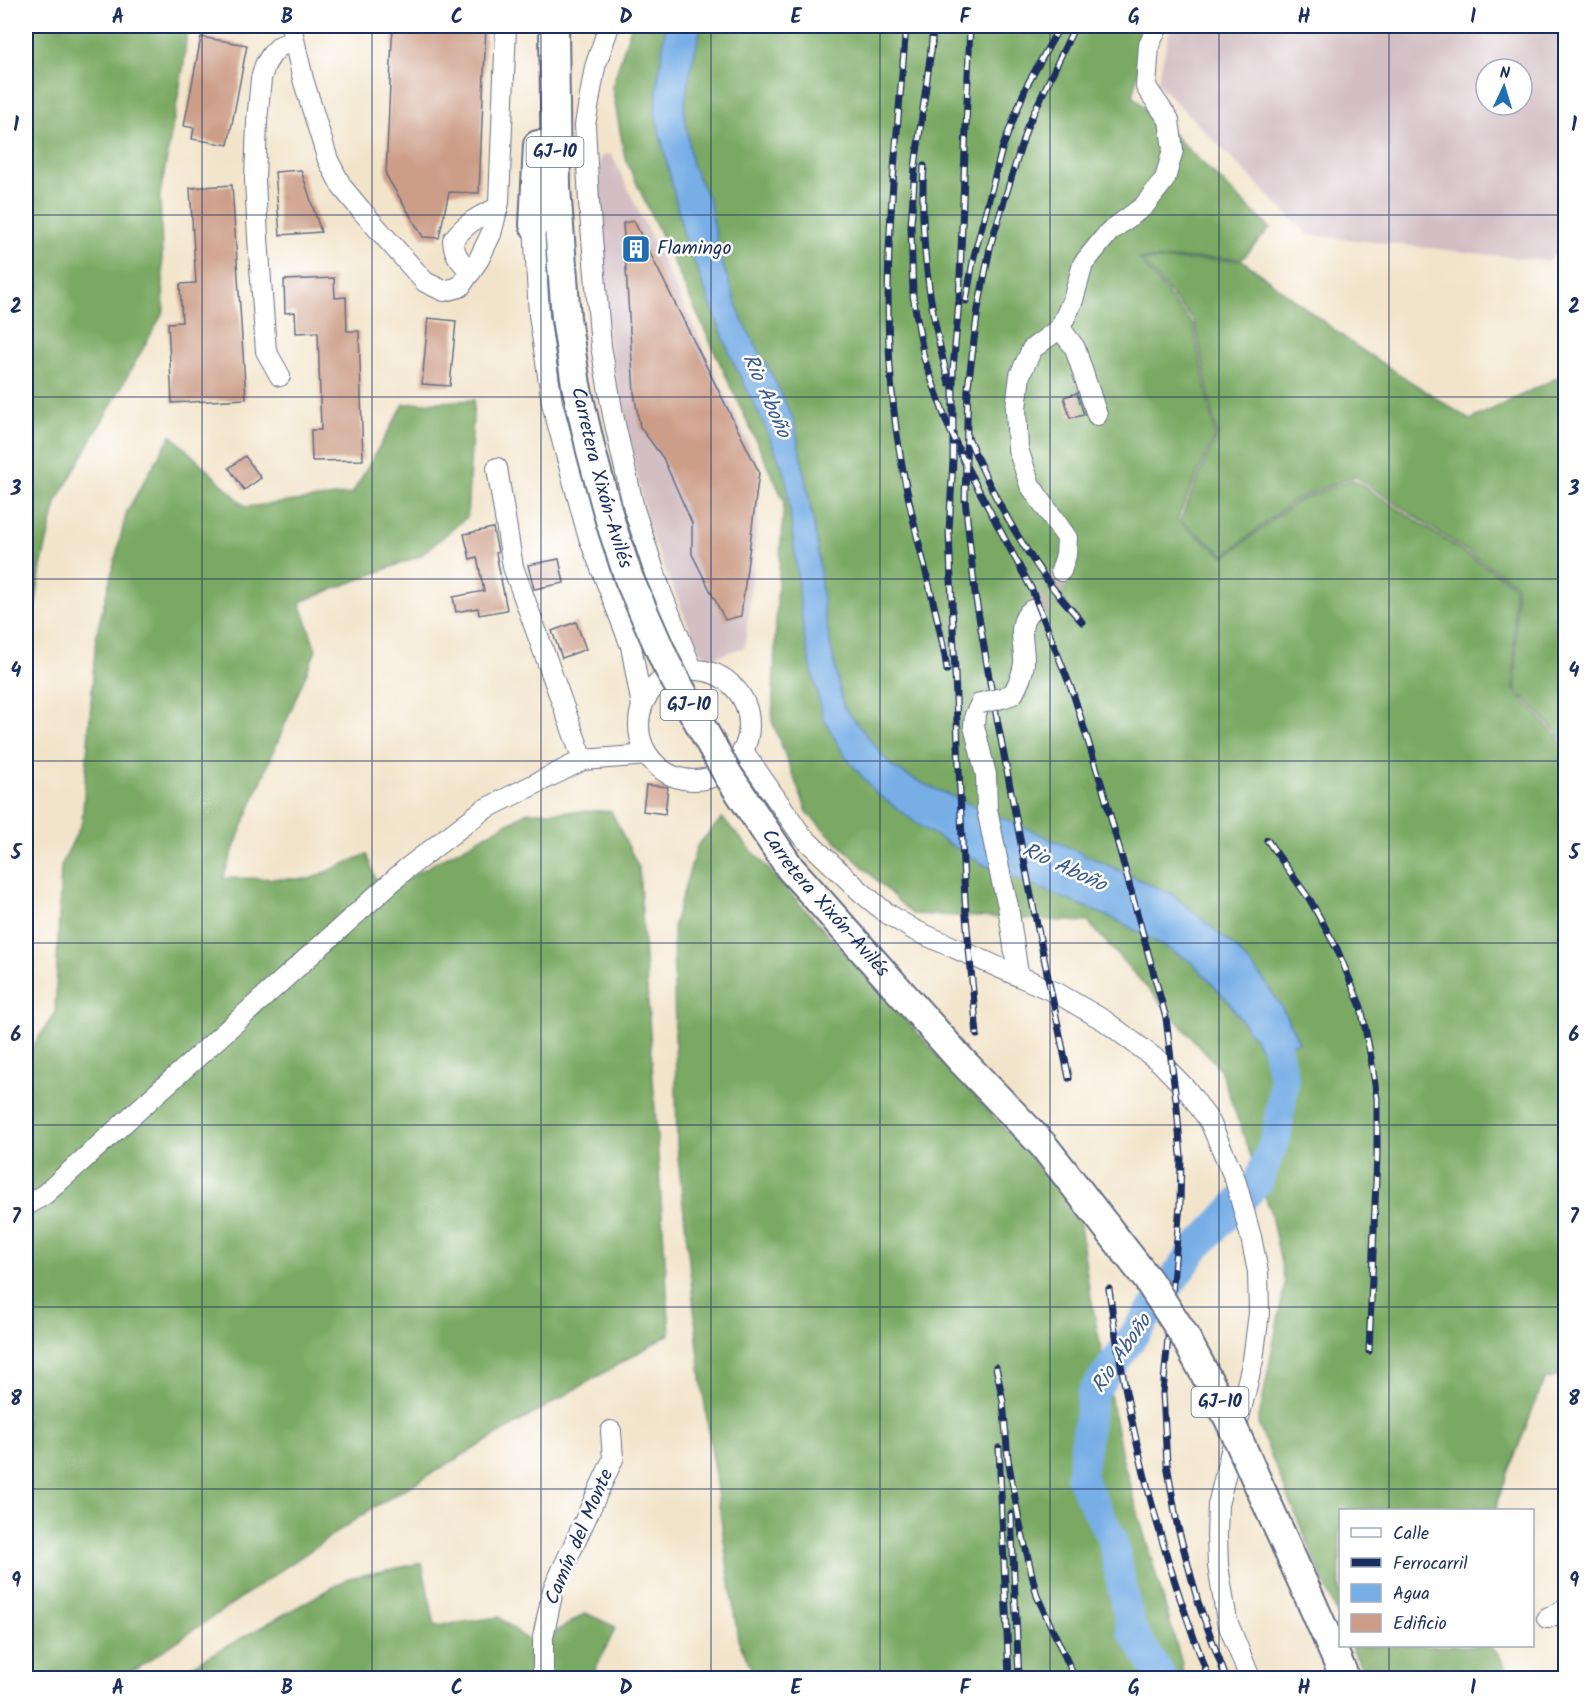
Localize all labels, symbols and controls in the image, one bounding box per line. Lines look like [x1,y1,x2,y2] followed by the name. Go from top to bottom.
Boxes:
[112,2,124,34] text: A
[281,2,293,34] text: B
[451,2,463,34] text: C
[619,2,633,34] text: D
[790,2,802,34] text: E
[960,2,972,34] text: F
[1128,2,1140,34] text: G
[1297,2,1311,34] text: H
[1470,2,1476,34] text: I
[1474,57,1534,117] north arrow
[1499,61,1511,86] text: N
[13,110,19,142] text: 1
[1571,110,1577,142] text: 1
[526,137,584,167] road number: GJ-10
[620,233,652,265] building icon: Flamingo
[657,233,732,265] place label: Flamingo
[10,292,22,324] text: 2
[1568,292,1580,324] text: 2
[733,349,800,445] water label: Rio Aboño
[561,384,641,573] street label: Carretera Xixón-Avilés
[10,474,22,506] text: 3
[1568,474,1580,506] text: 3
[11,656,22,688] text: 4
[1569,656,1580,688] text: 4
[660,690,718,720] road number: GJ-10
[752,822,897,986] street label: Carretera Xixón-Avilés
[1017,834,1113,902] water label: Rio Aboño
[10,838,23,870] text: 5
[1568,838,1581,870] text: 5
[11,1020,22,1052] text: 6
[1569,1020,1580,1052] text: 6
[11,1202,21,1234] text: 7
[1569,1202,1579,1234] text: 7
[1083,1307,1161,1400] water label: Rio Aboño
[10,1384,22,1416] text: 8
[1568,1384,1580,1416] text: 8
[1192,1387,1248,1417] road number: GJ-10
[537,1464,623,1610] street label: Camín del Monte
[1339,1509,1534,1647] legend
[1393,1520,1429,1549] text: Calle
[1393,1550,1468,1579] text: Ferrocarril
[11,1566,21,1598] text: 9
[1569,1566,1579,1598] text: 9
[1393,1580,1430,1609] text: Agua
[1393,1610,1447,1639] text: Edificio
[112,1673,124,1704] text: A
[281,1673,293,1704] text: B
[451,1673,463,1704] text: C
[619,1673,633,1704] text: D
[790,1673,802,1704] text: E
[960,1673,972,1704] text: F
[1128,1673,1140,1704] text: G
[1297,1673,1311,1704] text: H
[1470,1673,1476,1704] text: I

